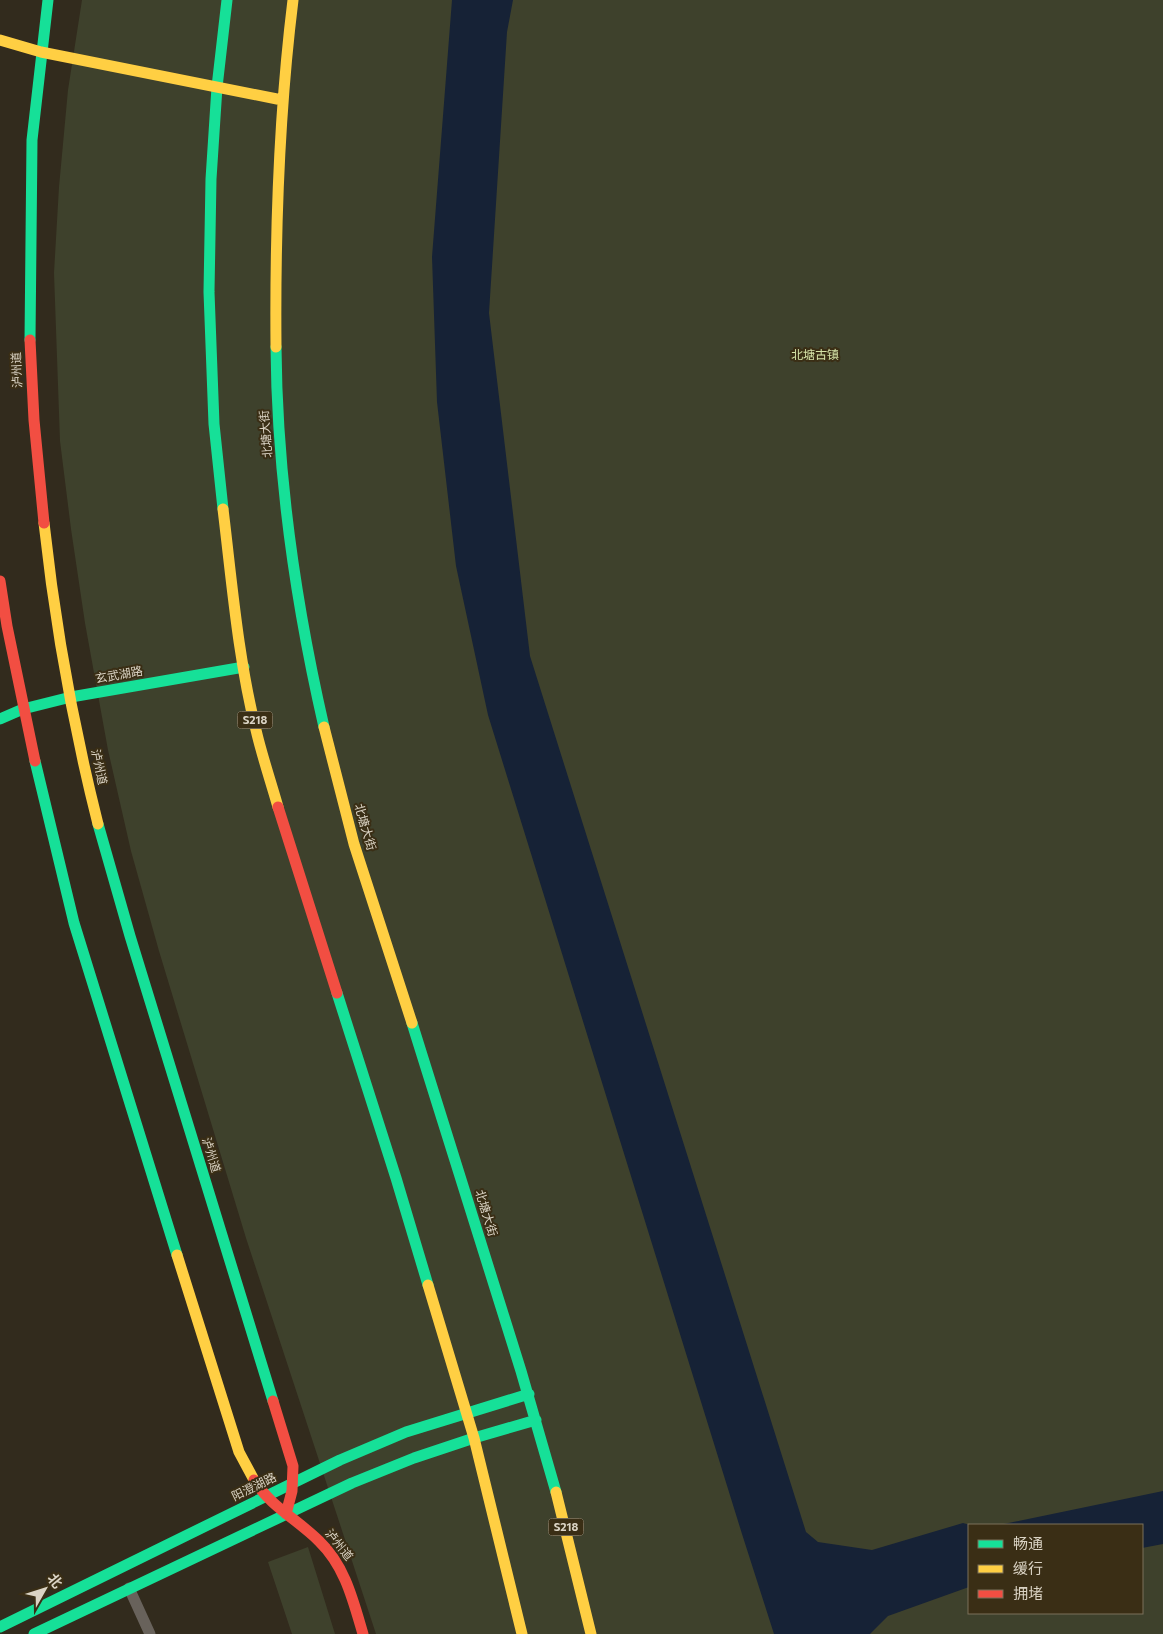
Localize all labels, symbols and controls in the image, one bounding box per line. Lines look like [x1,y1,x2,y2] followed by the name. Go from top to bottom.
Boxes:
[791,347,839,361] park label: 北塘古镇
[8,352,24,388] street label: 泸州道
[256,410,274,459] street label: 北塘大街
[94,663,144,685] street label: 玄武湖路
[238,712,272,728] road number: S218
[89,748,111,786] street label: 泸州道
[353,802,379,852] street label: 北塘大街
[200,1135,224,1174] street label: 泸州道
[473,1188,501,1238] street label: 北塘大街
[229,1469,278,1503] street label: 阳澄湖路
[548,1518,584,1535] road number: S218
[968,1524,1143,1614] legend
[323,1526,357,1563] street label: 泸州道
[1013,1534,1043,1552] text: 畅通
[1013,1559,1043,1577] text: 缓行
[20,1564,70,1614] north arrow
[44,1570,67,1591] text: 北
[1013,1584,1043,1602] text: 拥堵

